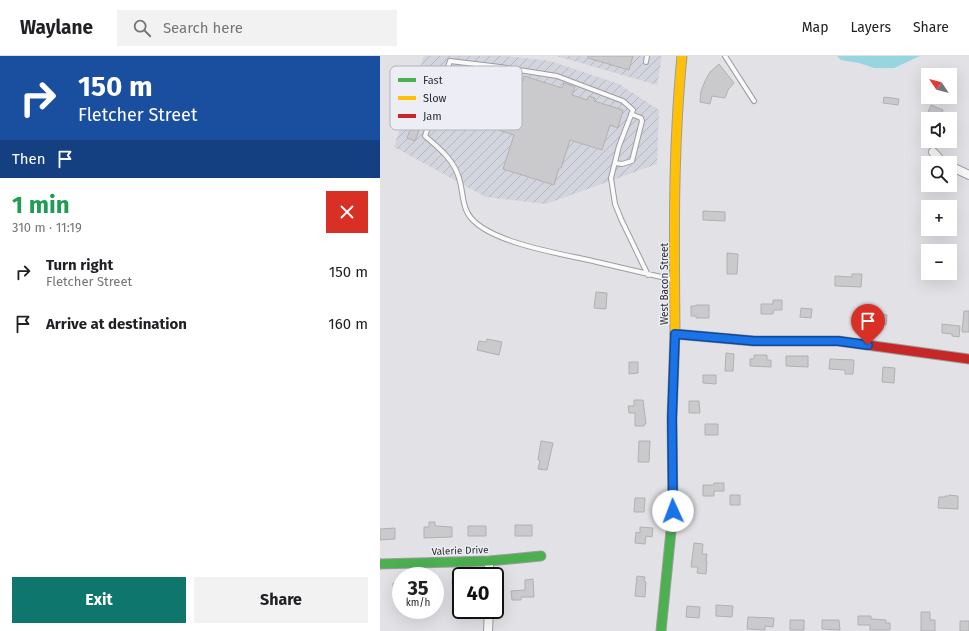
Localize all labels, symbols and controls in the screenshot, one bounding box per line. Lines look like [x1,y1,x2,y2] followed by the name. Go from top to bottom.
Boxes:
[117,10,397,46] search box
[20,16,93,39] text: Waylane
[131,17,153,39] icon: search
[163,19,243,37] text: Search here
[802,19,828,36] text: Map
[850,19,891,36] text: Layers
[913,19,949,36] text: Share
[390,66,522,130] legend
[921,68,957,104] north arrow
[921,68,957,280] map controls
[78,70,153,103] text: 150 m
[12,72,64,124] icon: right
[423,74,443,87] text: Fast
[423,92,447,105] text: Slow
[78,104,197,126] text: Fletcher Street
[423,110,442,123] text: Jam
[921,112,957,148] button: sound
[54,148,76,170] icon: arrive
[12,150,46,168] text: Then
[921,156,957,192] button: search
[12,191,70,219] text: 1 min
[326,191,368,233] button: close
[921,200,957,236] button: +
[12,220,82,235] text: 310 m · 11:19
[659,243,671,325] street label: West Bacon Street
[921,244,957,280] button: −
[46,256,113,274] text: Turn right
[12,261,34,283] icon: right
[329,263,368,281] text: 150 m
[46,274,132,289] text: Fletcher Street
[851,304,885,345] pin
[857,310,879,332] icon: arrive
[12,313,34,335] icon: arrive
[46,315,187,333] text: Arrive at destination
[328,315,368,333] text: 160 m
[652,490,694,532] position arrow
[431,544,489,558] street label: Valerie Drive
[452,567,504,619] speed limit sign: 40
[407,576,429,600] text: 35
[12,577,186,623] button: Exit
[194,577,368,623] button: Share
[406,597,430,609] text: km/h

